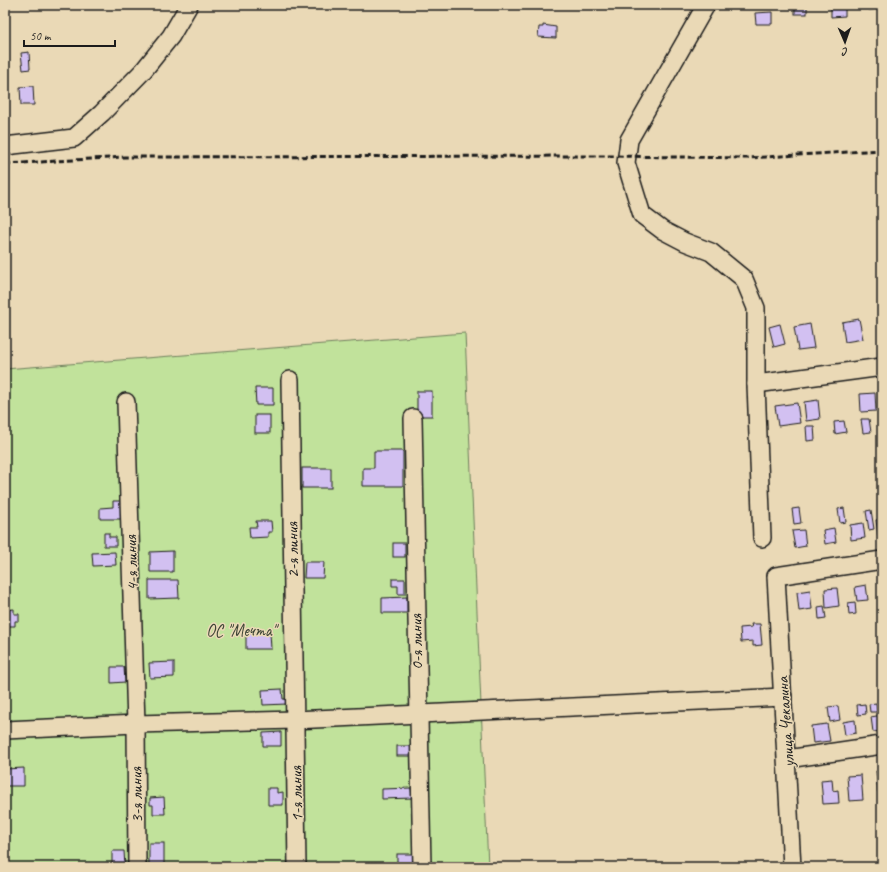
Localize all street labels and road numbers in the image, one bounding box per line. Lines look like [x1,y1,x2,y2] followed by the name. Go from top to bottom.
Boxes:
[281,521,303,578] street label: 2-я линия
[120,534,143,591] street label: 4-я линия
[405,613,427,670] street label: 0-я линия
[772,675,799,769] street label: улица Чекалина
[285,765,307,822] street label: 1-я линия
[125,766,147,823] street label: 3-я линия

